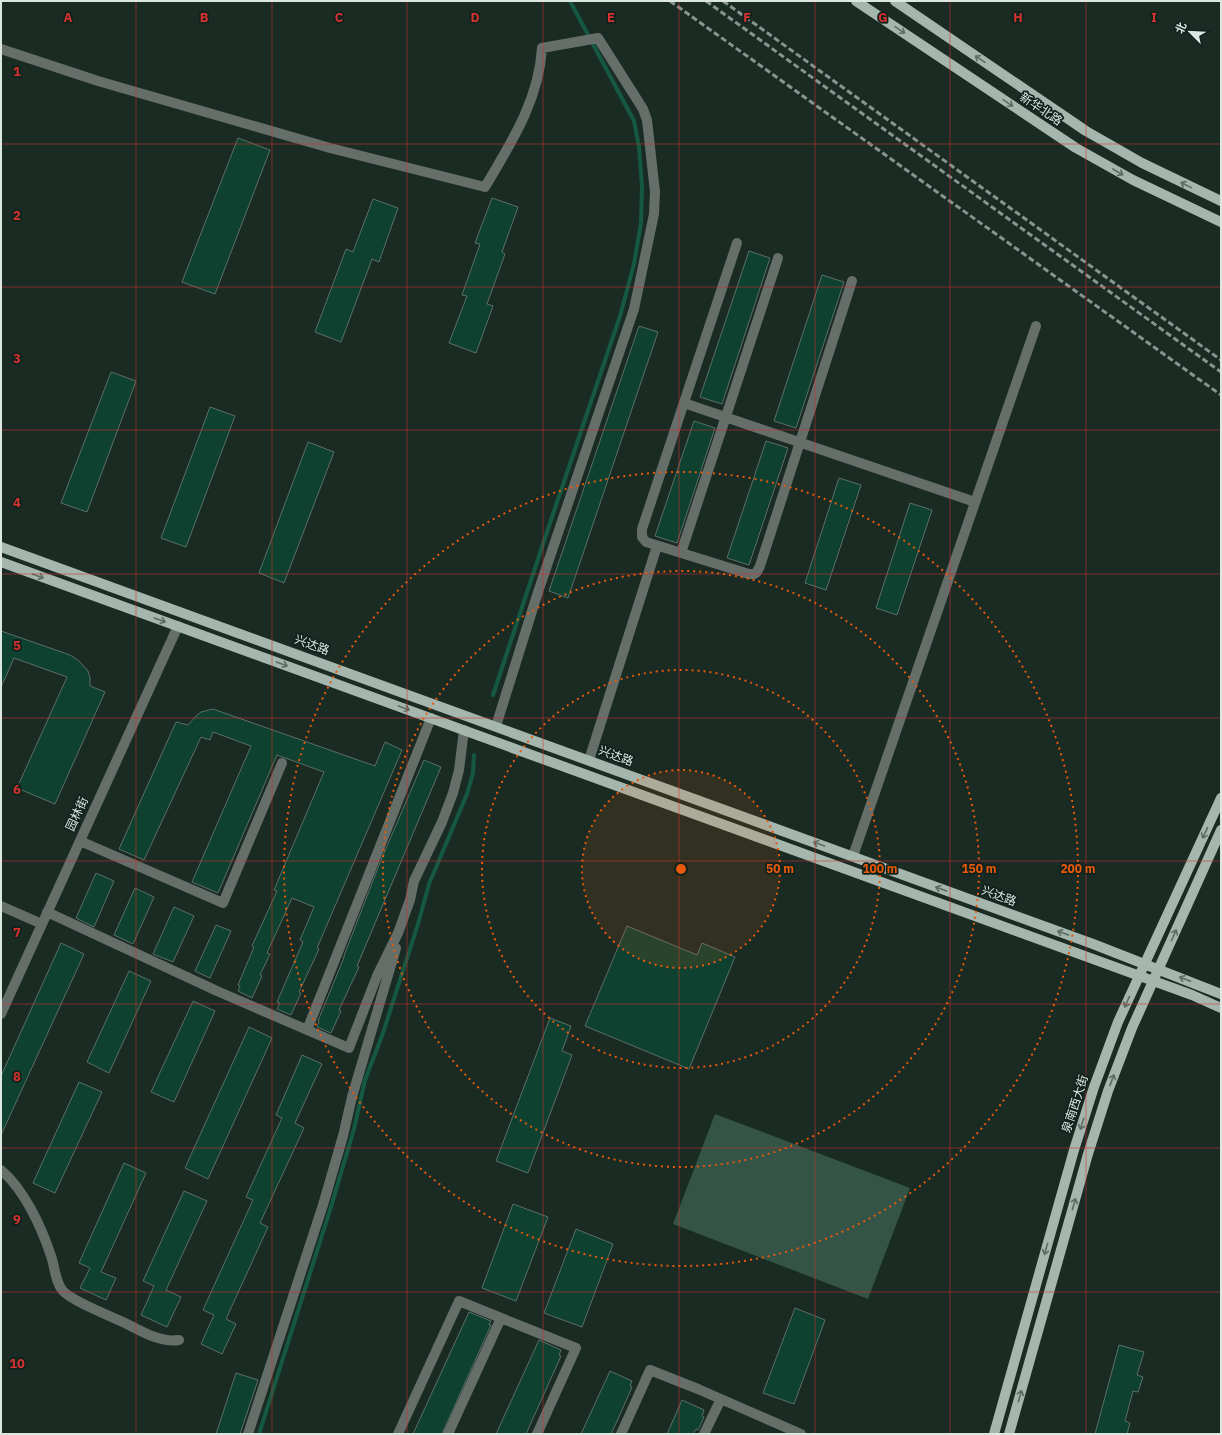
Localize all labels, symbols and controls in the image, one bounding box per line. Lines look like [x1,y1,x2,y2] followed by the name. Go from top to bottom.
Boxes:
[64,9,73,26] text: A
[200,9,209,26] text: B
[335,9,344,26] text: C
[470,9,480,26] text: D
[607,9,615,26] text: E
[743,9,751,26] text: F
[878,9,888,26] text: G
[1013,9,1023,26] text: H
[1151,9,1157,26] text: I
[1170,12,1210,52] north arrow
[1172,20,1189,36] text: 北
[894,27,906,35] one-way arrow
[974,55,985,63] one-way arrow
[13,63,21,80] text: 1
[1017,89,1065,128] street label: 新华北路
[1002,99,1013,107] one-way arrow
[1112,168,1124,176] one-way arrow
[1180,181,1192,188] one-way arrow
[13,207,21,224] text: 2
[13,350,21,367] text: 3
[13,494,21,511] text: 4
[31,572,43,580] one-way arrow
[154,616,166,624] one-way arrow
[293,631,332,658] street label: 兴达路
[13,637,21,654] text: 5
[276,661,289,668] one-way arrow
[398,705,410,713] one-way arrow
[597,742,636,769] street label: 兴达路
[13,781,21,798] text: 6
[62,794,91,833] street label: 园林街
[1201,827,1208,839] one-way arrow
[813,840,826,847] one-way arrow
[766,861,794,876] text: 50 m
[862,861,898,876] text: 100 m
[961,861,997,876] text: 150 m
[1060,861,1096,876] text: 200 m
[674,862,688,876] centre of rings
[980,882,1019,909] street label: 兴达路
[936,884,948,892] one-way arrow
[13,924,21,941] text: 7
[1057,929,1070,936] one-way arrow
[1171,929,1178,941] one-way arrow
[1179,975,1191,983] one-way arrow
[1123,996,1131,1008] one-way arrow
[13,1068,21,1085] text: 8
[1058,1073,1091,1135] street label: 泉南西大街
[1109,1073,1116,1086] one-way arrow
[1078,1117,1085,1130] one-way arrow
[1071,1198,1078,1211] one-way arrow
[13,1211,21,1228] text: 9
[1042,1242,1049,1255] one-way arrow
[9,1355,25,1372] text: 10
[1017,1390,1024,1403] one-way arrow

